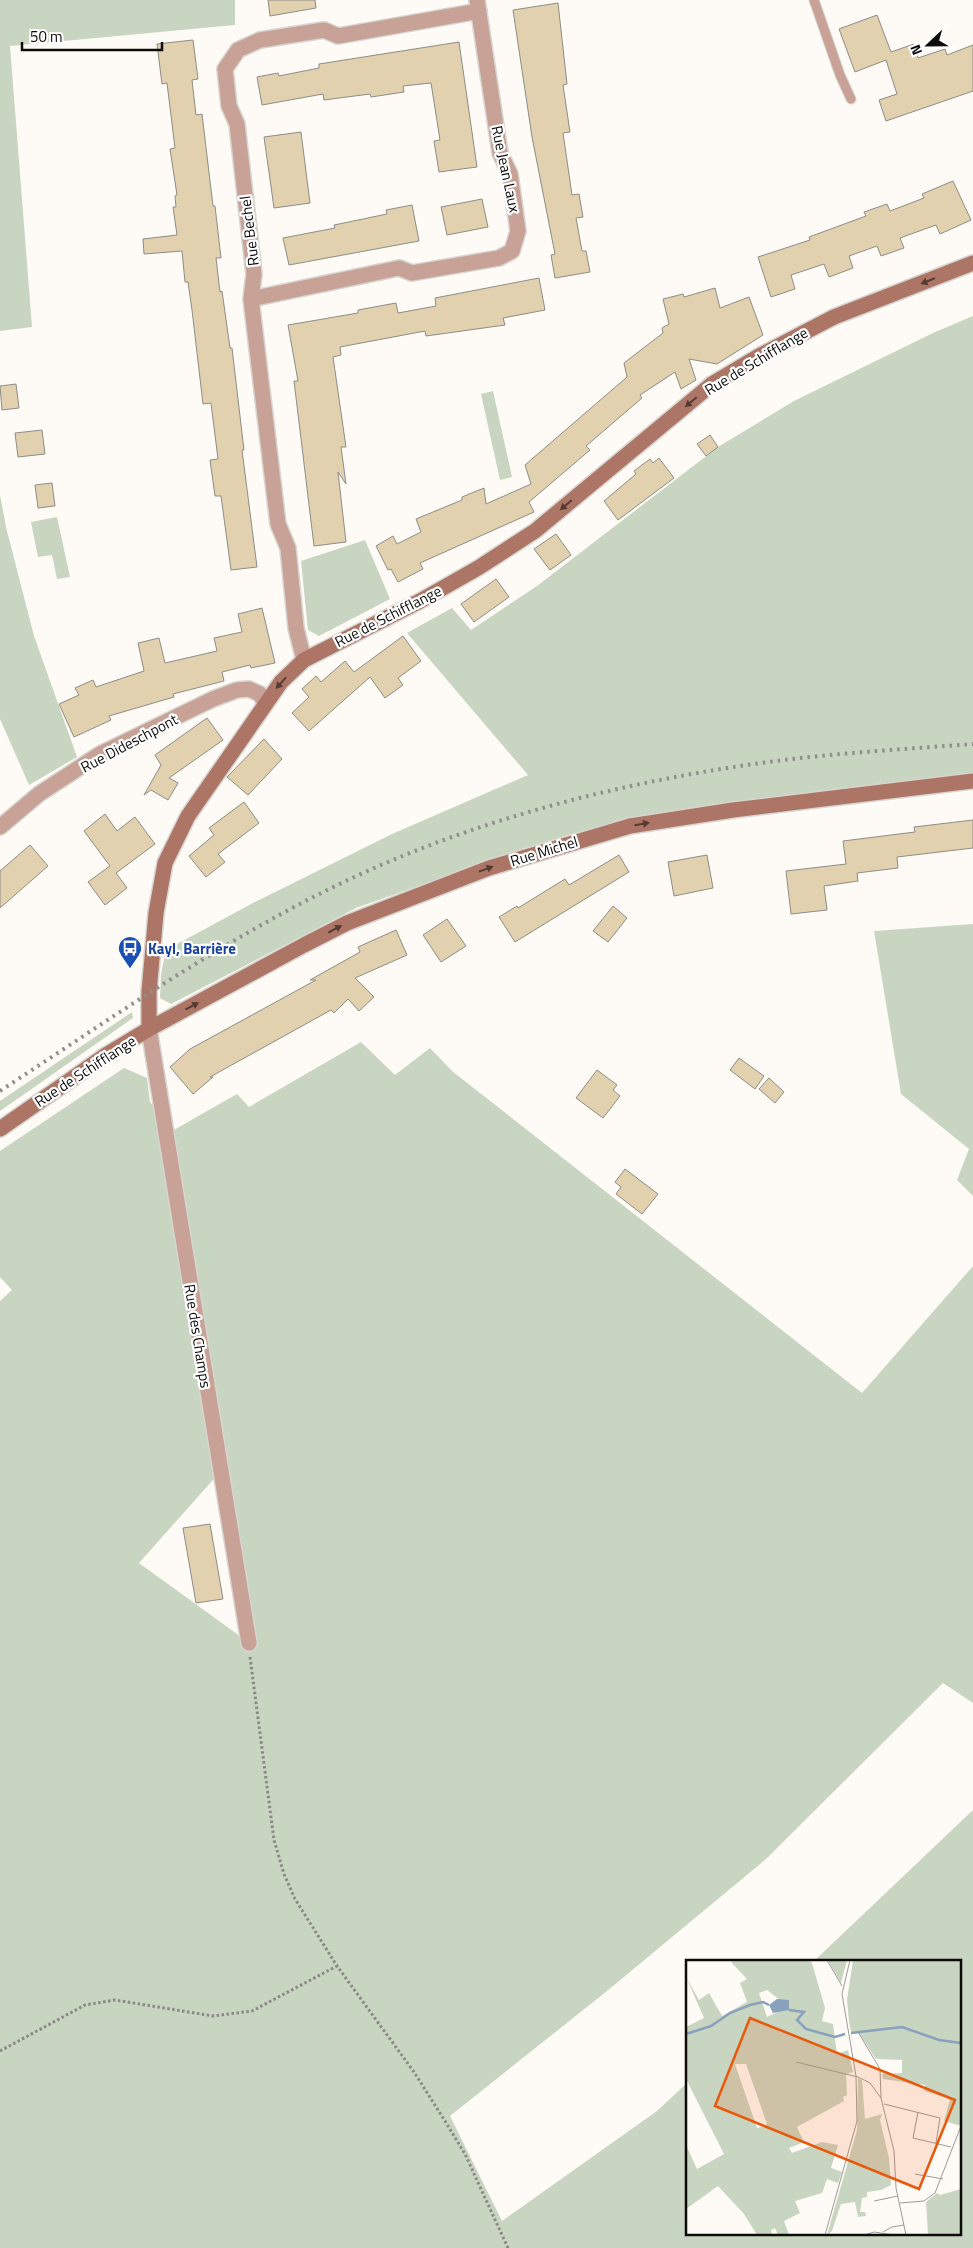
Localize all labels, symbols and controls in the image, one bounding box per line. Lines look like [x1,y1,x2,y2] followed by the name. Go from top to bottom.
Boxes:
[22,20,162,52] scale bar
[903,20,953,70] north arrow
[30,25,63,48] text: 50 m
[904,42,927,58] text: N
[486,123,526,215] street label: Rue Jean Laux
[233,195,265,267] street label: Rue Bechel
[921,277,935,285] one-way arrow
[700,321,812,401] street label: Rue de Schifflange
[685,396,698,407] one-way arrow
[559,500,572,511] one-way arrow
[331,579,445,653] street label: Rue de Schifflange
[275,677,287,689] one-way arrow
[76,707,182,778] street label: Rue Dideschpont
[634,820,650,828] one-way arrow
[507,830,581,872] street label: Rue Michel
[478,865,493,872] one-way arrow
[327,925,342,933] one-way arrow
[117,935,143,969] bus stop icon: Kayl, Barrière
[148,937,236,960] place label: Kayl, Barrière
[184,1002,199,1010] one-way arrow
[30,1029,140,1113] street label: Rue de Schifflange
[178,1282,218,1390] street label: Rue des Champs
[686,1960,960,2236] inset map

